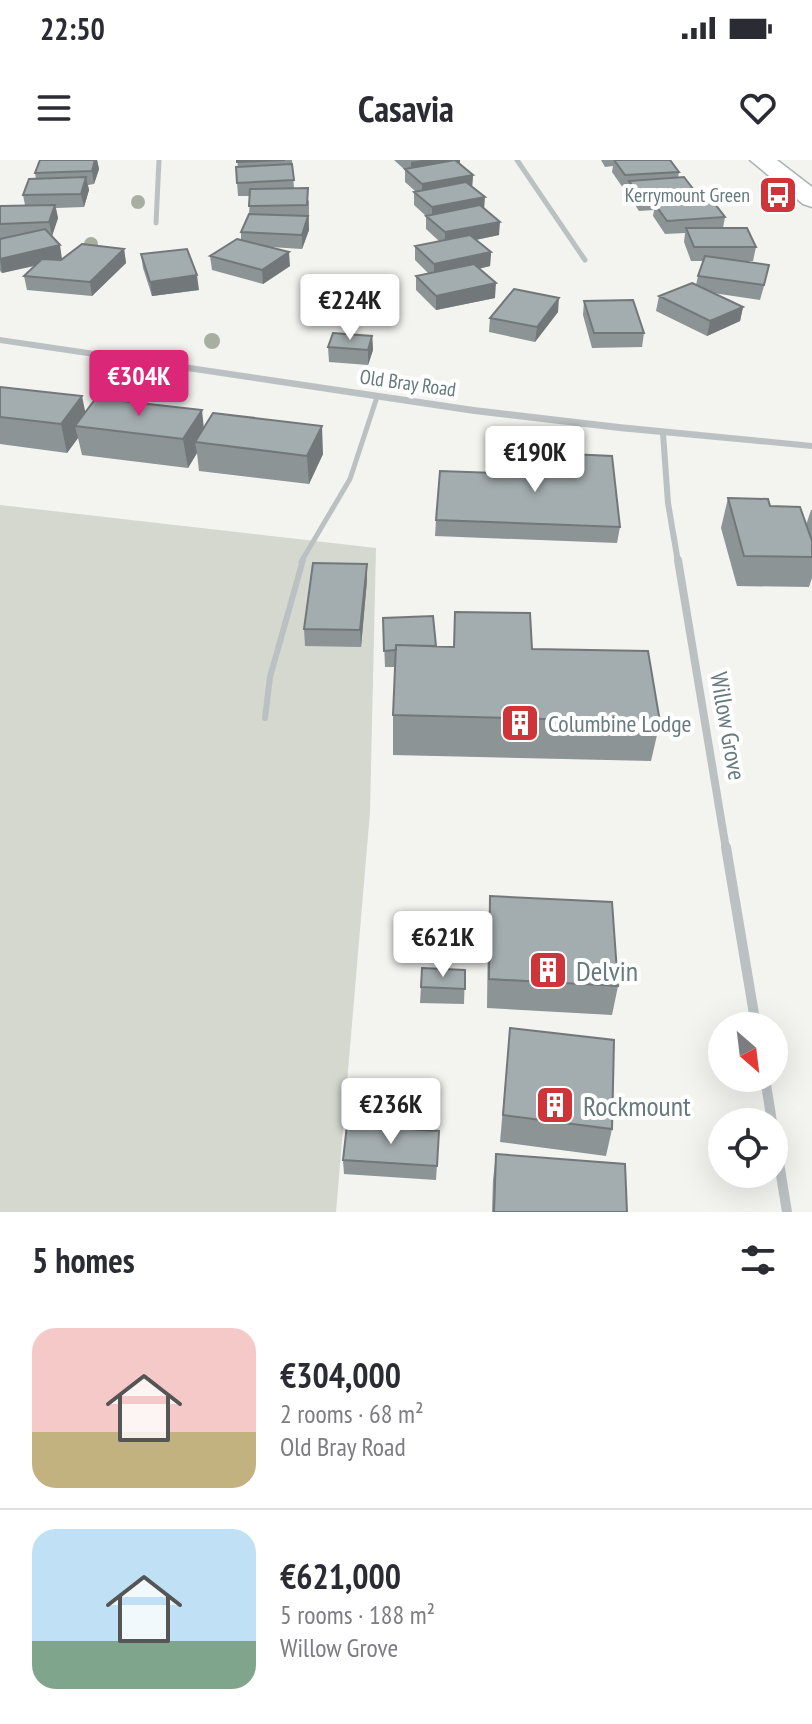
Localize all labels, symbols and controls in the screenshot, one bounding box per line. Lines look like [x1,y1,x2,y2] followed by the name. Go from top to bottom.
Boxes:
[40,9,105,48] text: 22:50
[358,85,454,132] text: Casavia
[32,86,76,130] icon: menu
[736,86,780,130] icon: heart
[757,174,799,216] bus stop icon: Kerrymount Green
[625,182,750,208] place label: Kerrymount Green
[294,274,406,342] pin: €224K
[318,283,382,316] text: €224K
[83,350,195,418] pin: €304K
[107,359,171,392] text: €304K
[358,363,458,403] street label: Old Bray Road
[479,426,591,494] pin: €190K
[503,435,567,468] text: €190K
[703,670,753,782] street label: Willow Grove
[499,702,541,744] building icon: Columbine Lodge
[548,708,691,739] place label: Columbine Lodge
[387,911,499,979] pin: €621K
[411,920,475,953] text: €621K
[527,949,569,991] building icon: Delvin
[576,952,638,989] place label: Delvin
[708,1012,788,1092] north arrow
[708,1012,788,1188] map controls
[335,1078,447,1146] pin: €236K
[534,1084,576,1126] building icon: Rockmount
[359,1087,423,1120] text: €236K
[583,1087,691,1124] place label: Rockmount
[708,1108,788,1188] button: locate
[32,1238,135,1282] text: 5 homes
[736,1238,780,1282] icon: filters
[280,1353,401,1397] text: €304,000
[96,1360,192,1456] icon: home
[280,1397,424,1430] text: 2 rooms · 68 m²
[280,1430,406,1463] text: Old Bray Road
[280,1554,401,1598] text: €621,000
[96,1561,192,1657] icon: home
[280,1598,435,1631] text: 5 rooms · 188 m²
[280,1631,398,1664] text: Willow Grove

